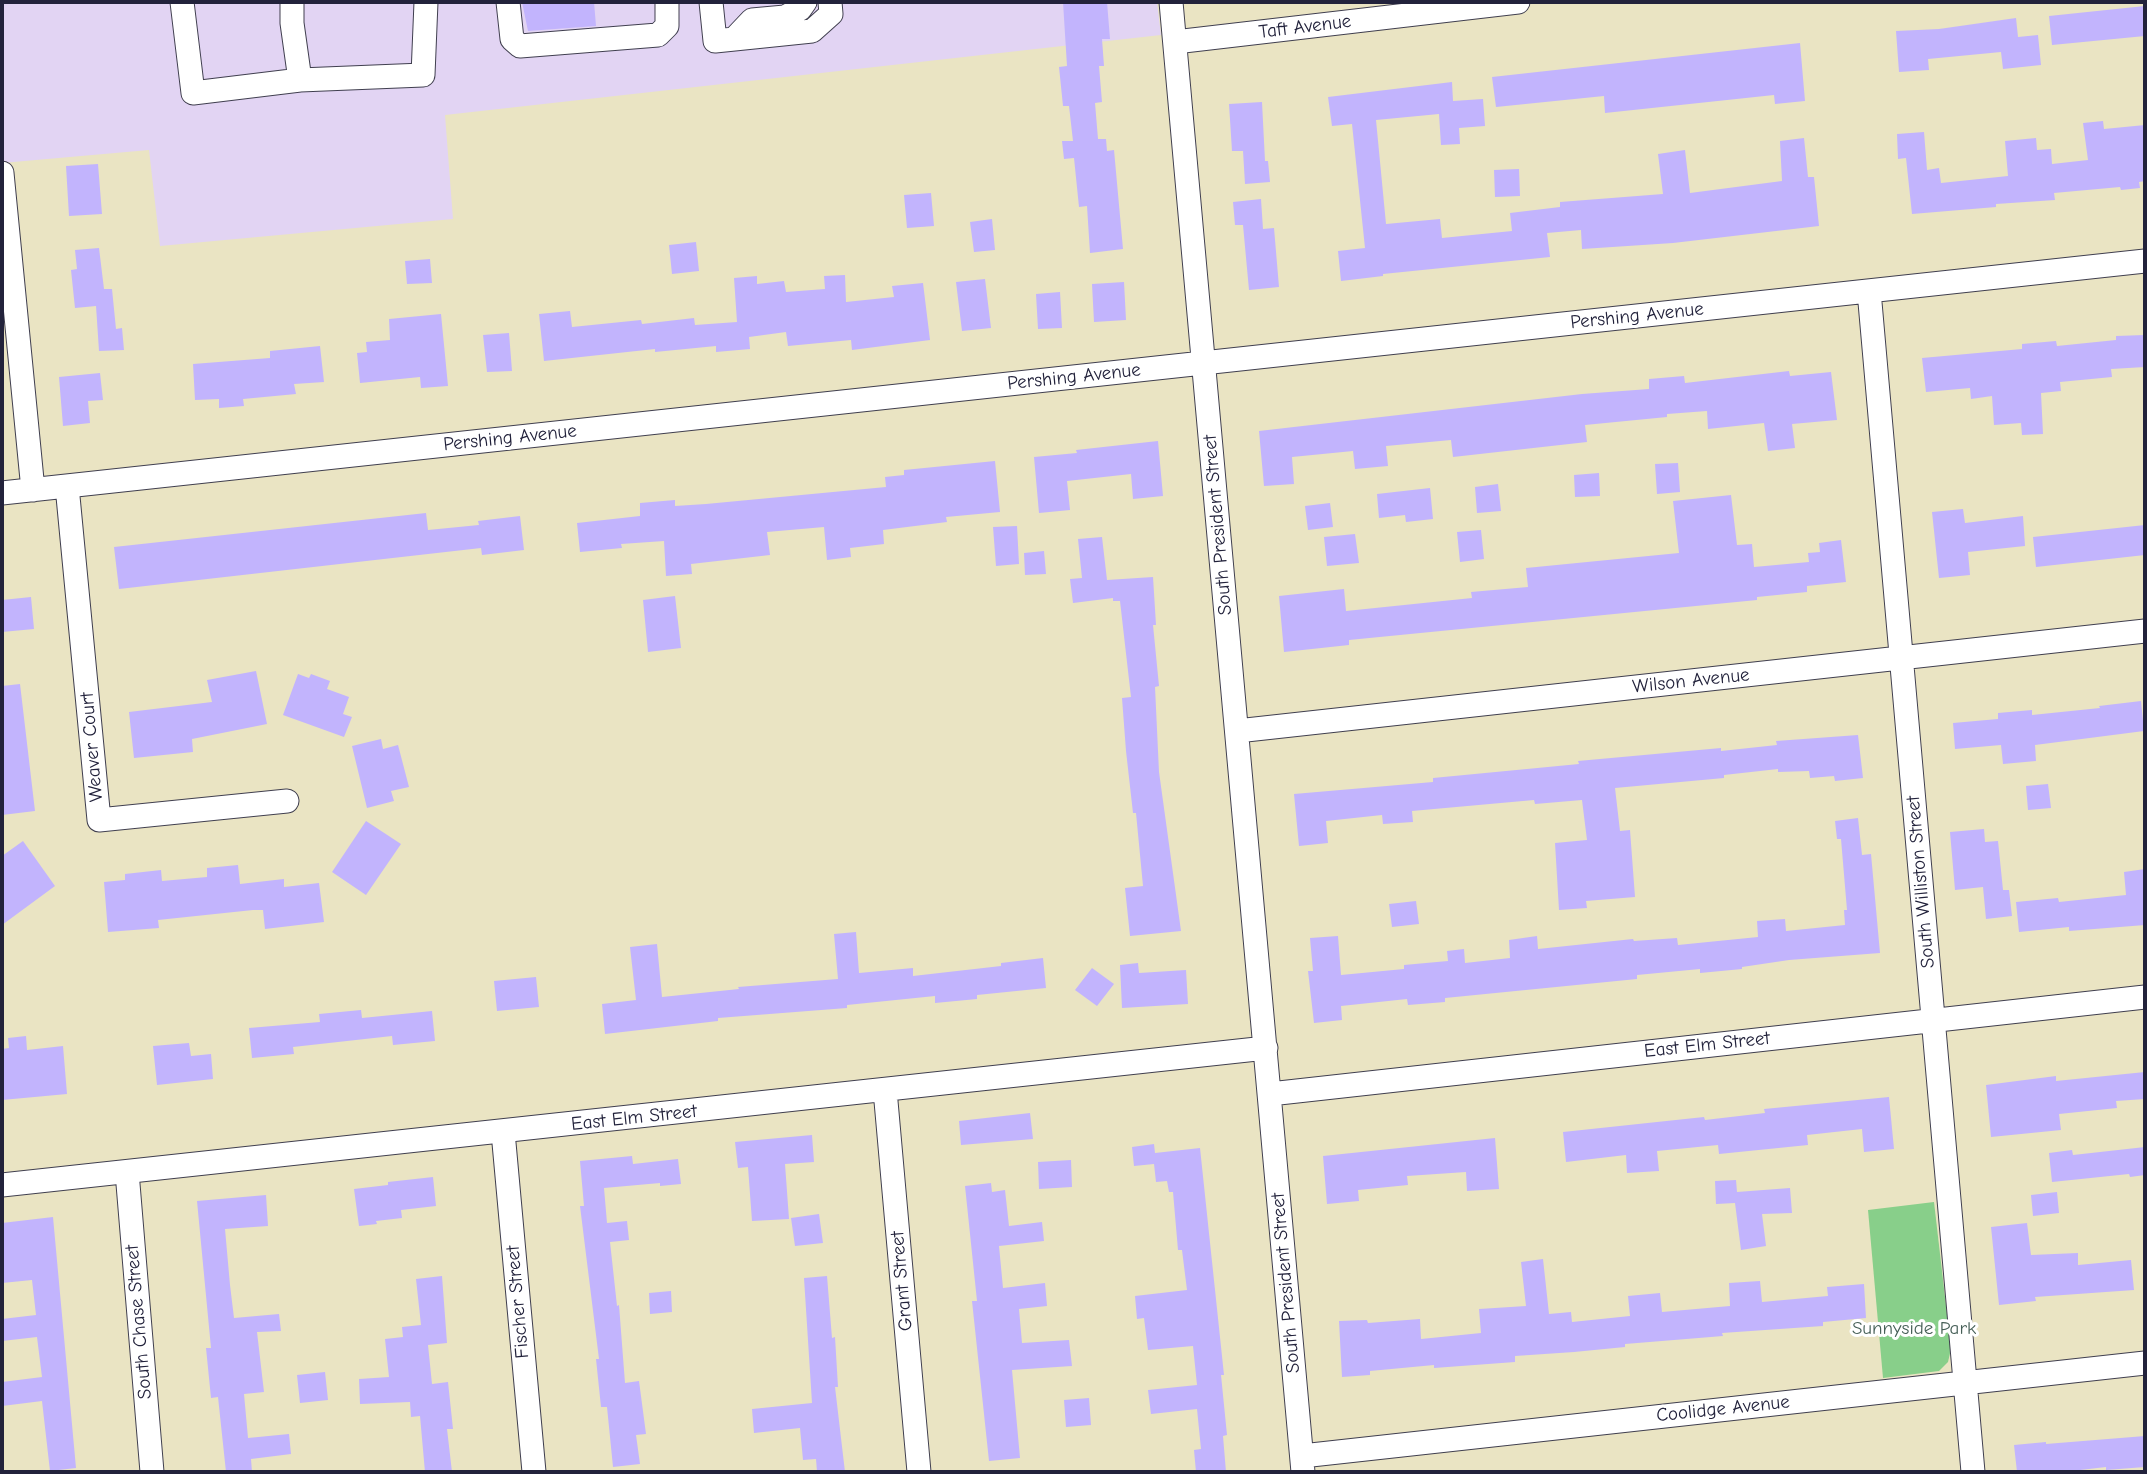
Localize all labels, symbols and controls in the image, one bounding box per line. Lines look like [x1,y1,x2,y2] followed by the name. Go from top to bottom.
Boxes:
[1258,10,1352,44] street label: Taft Avenue
[1569,298,1705,334] street label: Pershing Avenue
[1006,359,1142,395] street label: Pershing Avenue
[442,420,578,456] street label: Pershing Avenue
[1199,434,1237,616] street label: South President Street
[1631,664,1751,698] street label: Wilson Avenue
[76,691,108,803] street label: Weaver Court
[1902,795,1940,969] street label: South Williston Street
[1643,1027,1771,1063] street label: East Elm Street
[570,1100,698,1136] street label: East Elm Street
[1267,1192,1305,1374] street label: South President Street
[886,1230,918,1332] street label: Grant Street
[121,1244,157,1400] street label: South Chase Street
[502,1244,534,1360] street label: Fischer Street
[1852,1318,1976,1340] park label: Sunnyside Park
[1655,1391,1791,1427] street label: Coolidge Avenue

